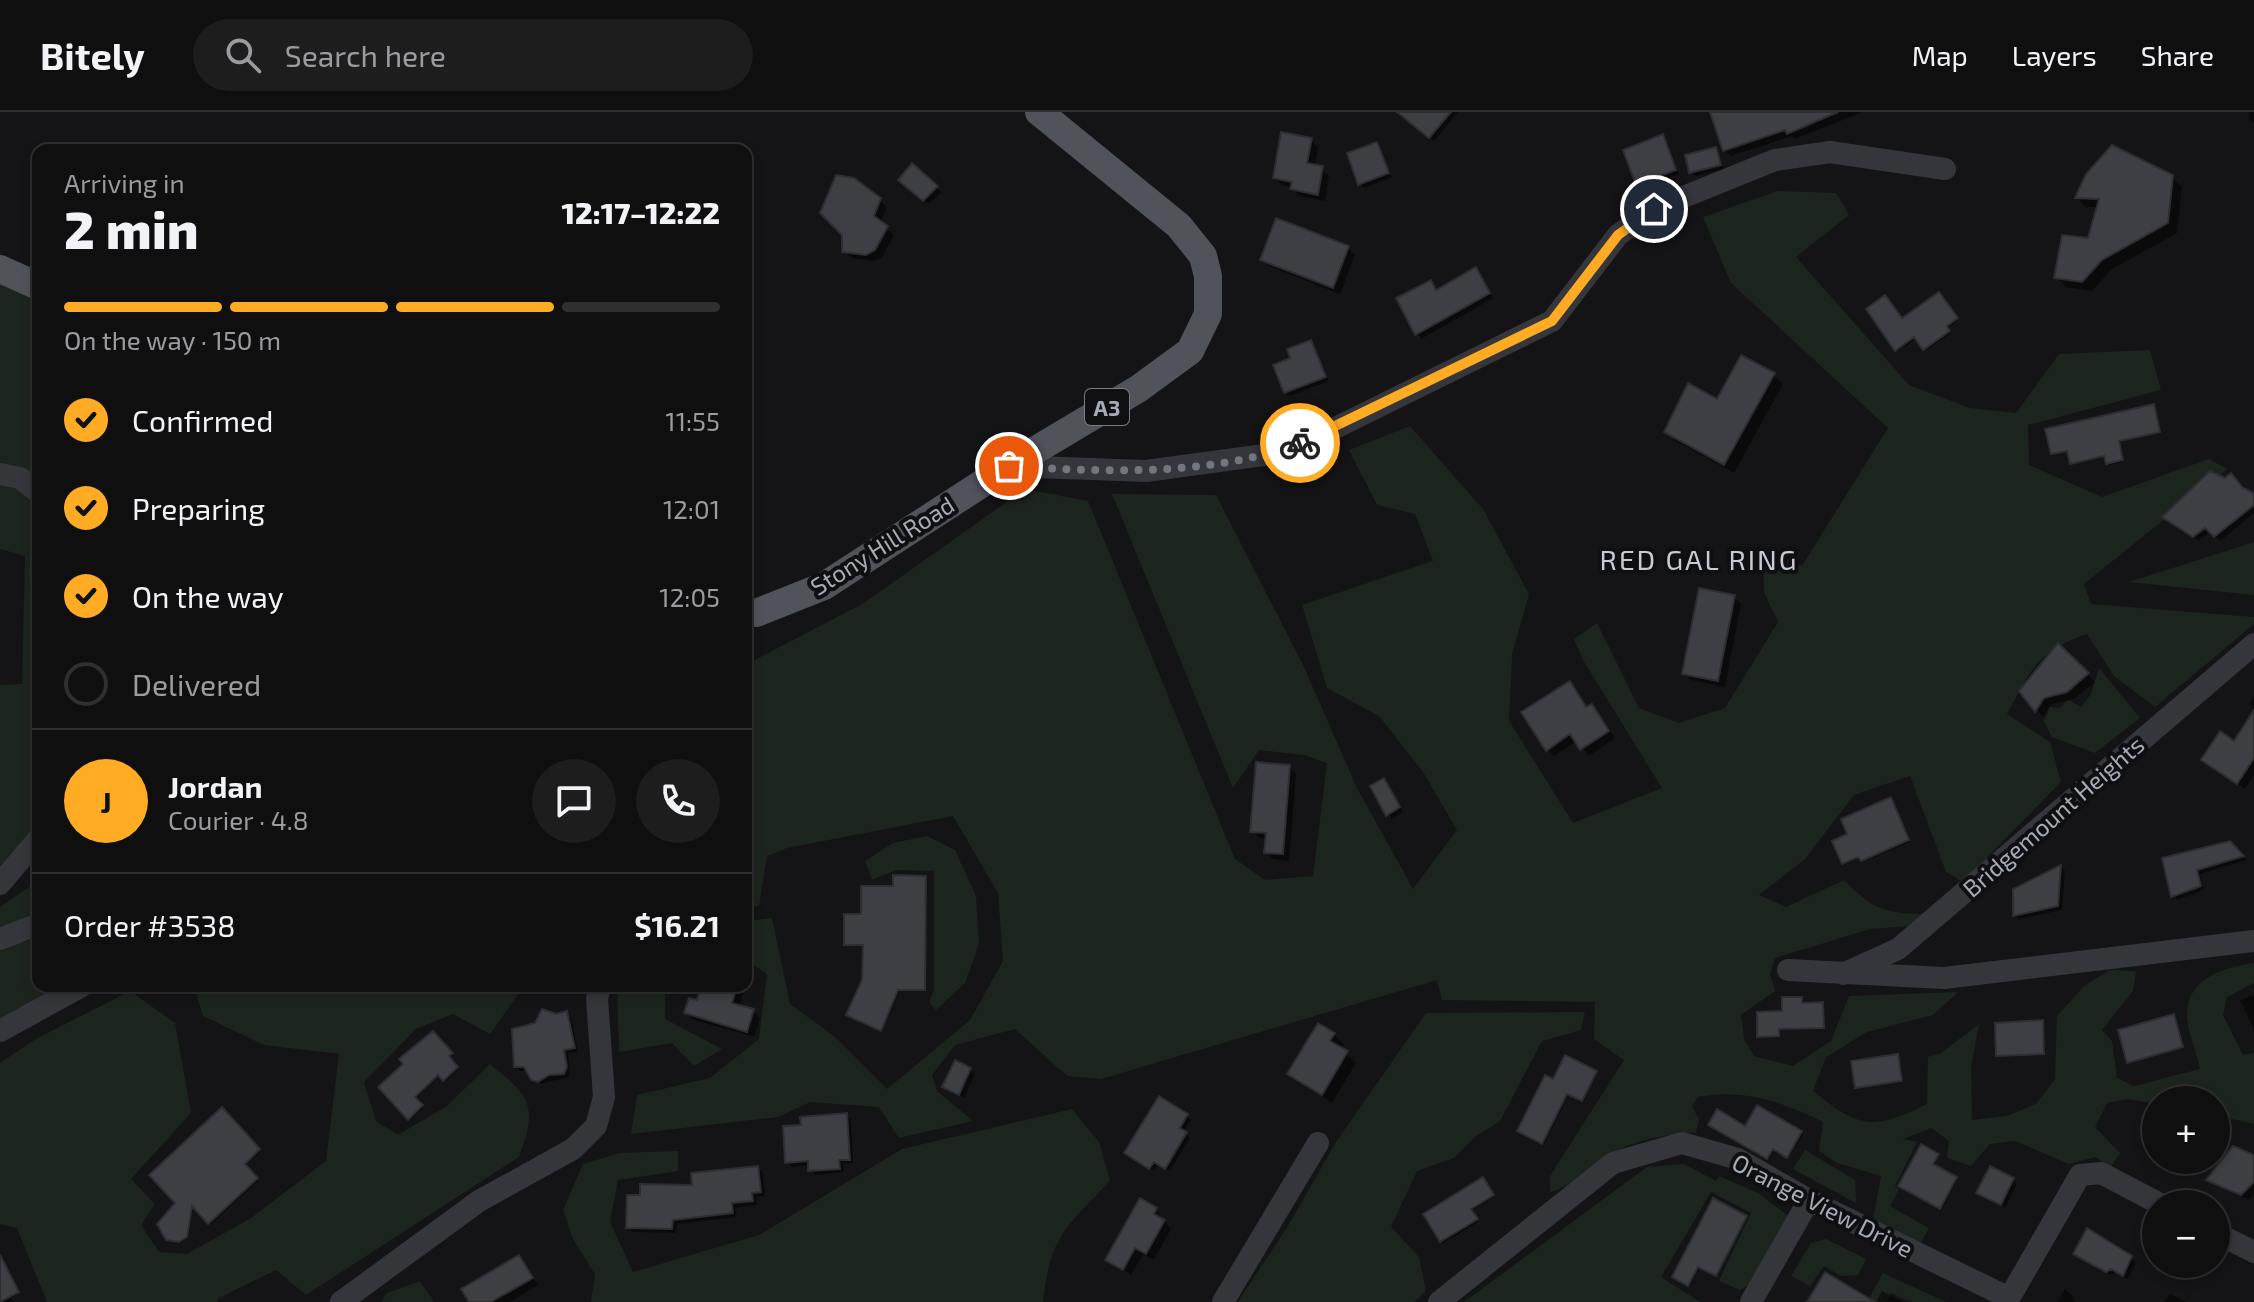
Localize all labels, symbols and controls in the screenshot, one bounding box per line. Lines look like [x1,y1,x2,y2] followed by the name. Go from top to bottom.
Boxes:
[193,19,753,91] search box
[40,32,145,78] text: Bitely
[221,33,265,77] icon: search
[285,37,446,73] text: Search here
[1912,38,1968,72] text: Map
[2012,38,2097,72] text: Layers
[2141,38,2214,72] text: Share
[64,167,185,198] text: Arriving in
[1620,175,1688,243] pin
[1632,187,1676,231] icon: home
[562,194,720,230] text: 12:17–12:22
[64,197,199,259] text: 2 min
[64,324,281,355] text: On the way · 150 m
[1085,389,1129,425] road number: A3
[64,398,108,442] icon: check
[132,402,273,438] text: Confirmed
[1260,403,1340,483] courier
[665,405,720,436] text: 11:55
[1278,421,1322,465] icon: bike
[975,432,1043,500] pin
[987,444,1031,488] icon: bag
[64,486,108,530] icon: check
[805,489,959,601] street label: Stony Hill Road
[132,490,265,526] text: Preparing
[663,493,720,524] text: 12:01
[1600,542,1798,576] district label: RED GAL RING
[64,574,108,618] icon: check
[132,578,284,614] text: On the way
[659,581,720,612] text: 12:05
[132,666,261,702] text: Delivered
[1956,729,2150,903] street label: Bridgemount Heights
[532,759,616,843] button: chat
[636,759,720,843] button: phone
[168,768,263,804] text: Jordan
[100,783,112,819] text: J
[168,804,309,835] text: Courier · 4.8
[64,907,235,943] text: Order #3538
[634,907,720,943] text: $16.21
[2142,1086,2230,1278] map controls
[2142,1086,2230,1174] button: +
[1728,1147,1918,1263] street label: Orange View Drive
[2142,1190,2230,1278] button: −

